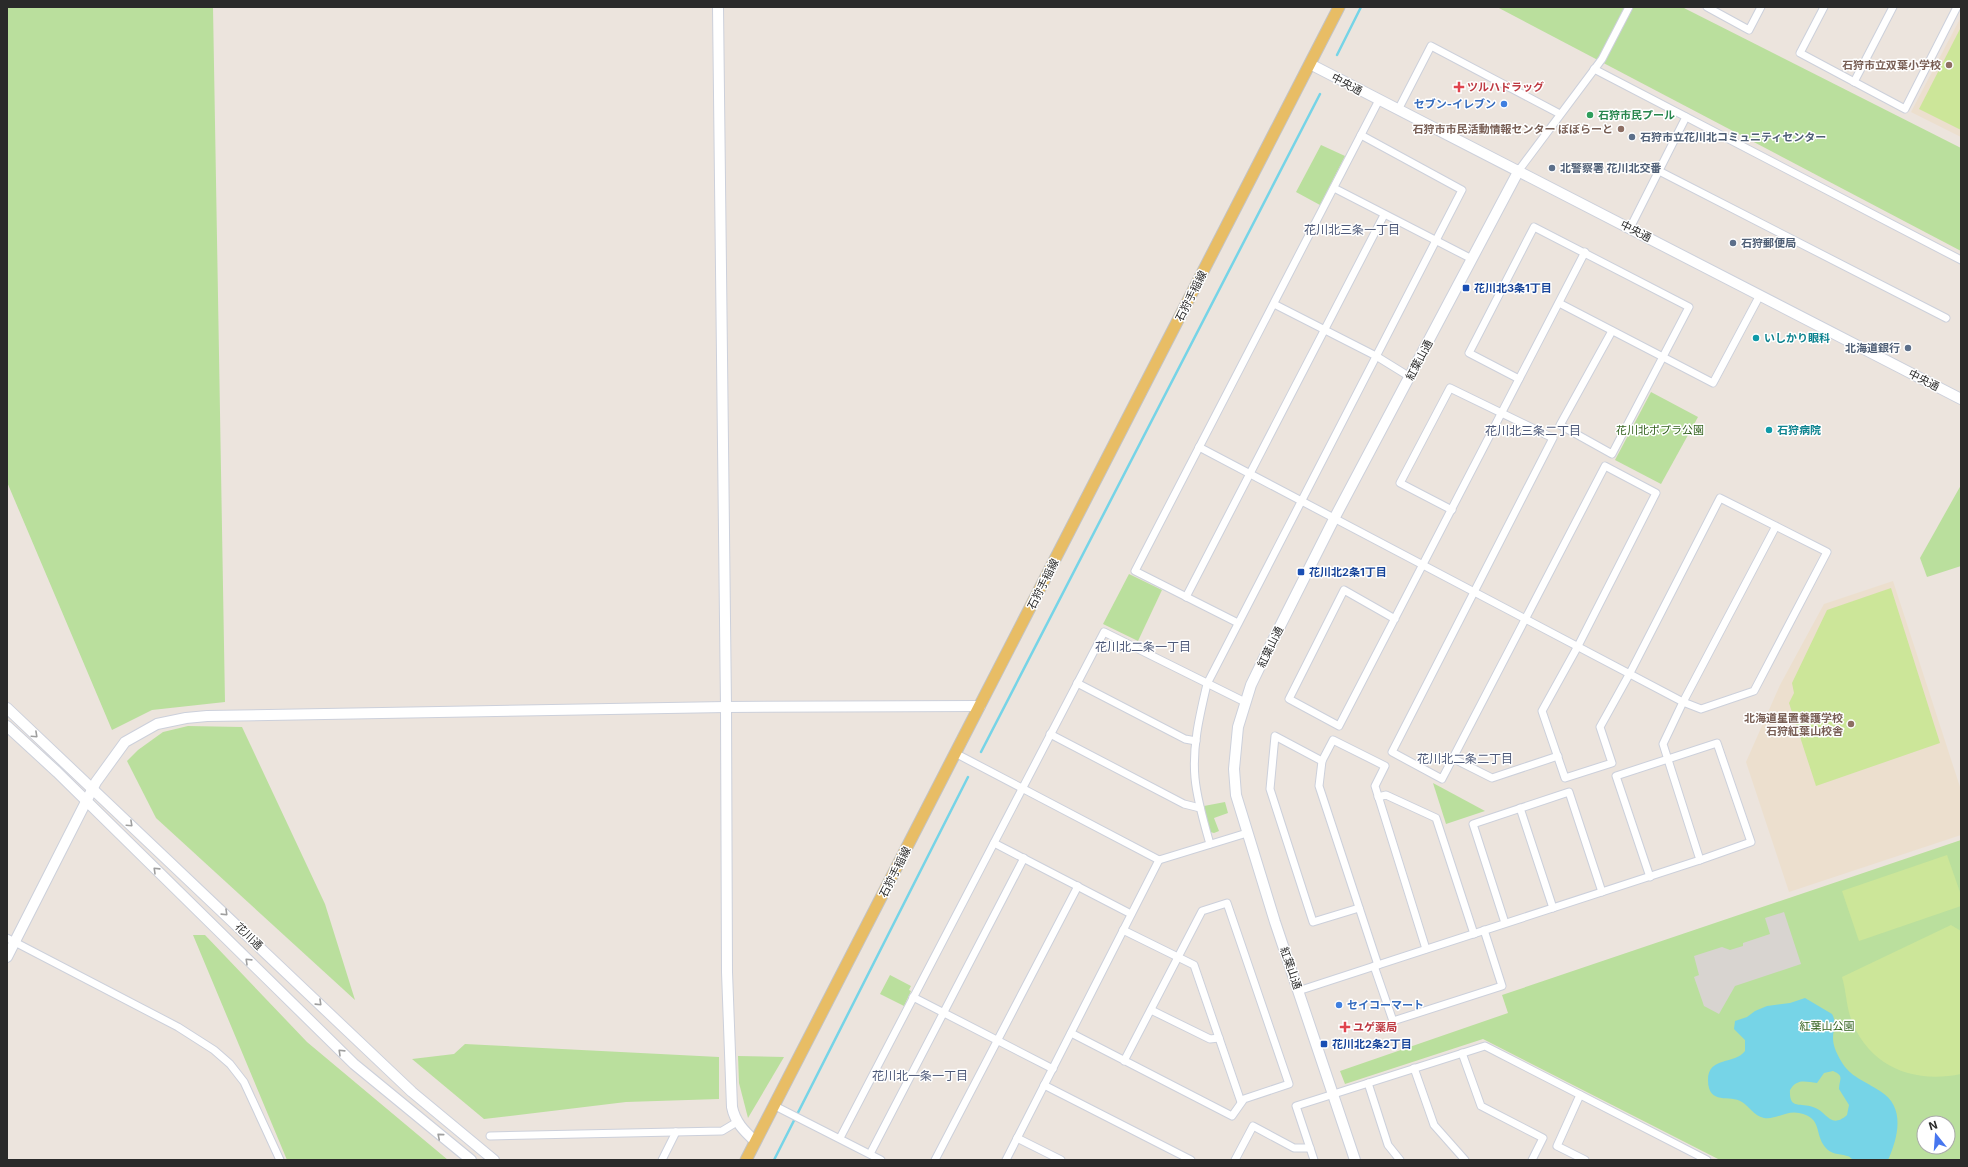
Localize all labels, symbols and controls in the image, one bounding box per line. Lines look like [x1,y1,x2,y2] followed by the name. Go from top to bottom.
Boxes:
[1842,58,1941,72] place label: 石狩市立双葉小学校
[1944,60,1954,70] marker: 石狩市立双葉小学校
[1329,70,1365,98] street label: 中央通
[1467,80,1544,94] place label: ツルハドラッグ
[1454,82,1464,92] marker: ツルハドラッグ
[1414,97,1496,111] place label: セブン-イレブン
[1499,99,1509,109] marker: セブン-イレブン
[1598,108,1675,122] place label: 石狩市民プール
[1585,110,1595,120] marker: 石狩市民プール
[1412,122,1613,136] place label: 石狩市市民活動情報センター ぽぽらーと
[1616,124,1626,134] marker: 石狩市市民活動情報センター ぽぽらーと
[1640,130,1826,144] place label: 石狩市立花川北コミュニティセンター
[1627,132,1637,142] marker: 石狩市立花川北コミュニティセンター
[1560,161,1662,175] place label: 北警察署 花川北交番
[1547,163,1557,173] marker: 北警察署 花川北交番
[1618,217,1654,245] street label: 中央通
[1304,222,1400,237] district label: 花川北三条一丁目
[1741,236,1796,250] place label: 石狩郵便局
[1728,238,1738,248] marker: 石狩郵便局
[1172,268,1210,324] street label: 石狩手稲線
[1474,281,1552,295] place label: 花川北3条1丁目
[1461,283,1471,293] marker: 花川北3条1丁目
[1764,331,1830,345] place label: いしかり眼科
[1751,333,1761,343] marker: いしかり眼科
[1402,337,1436,383] street label: 紅葉山通
[1845,341,1900,355] place label: 北海道銀行
[1903,343,1913,353] marker: 北海道銀行
[1906,366,1942,394] street label: 中央通
[1485,423,1581,438] district label: 花川北三条二丁目
[1616,423,1704,437] park label: 花川北ポプラ公園
[1777,423,1821,437] place label: 石狩病院
[1764,425,1774,435] marker: 石狩病院
[1024,556,1062,612] street label: 石狩手稲線
[1309,565,1387,579] place label: 花川北2条1丁目
[1296,567,1306,577] marker: 花川北2条1丁目
[1254,624,1286,670] street label: 紅葉山通
[1095,639,1191,654] district label: 花川北二条一丁目
[1744,711,1844,738] place label: 北海道星置養護学校 石狩紅葉山校舎
[1846,719,1856,729] marker: 北海道星置養護学校 石狩紅葉山校舎
[31,730,38,737] one-way arrow
[1417,751,1513,766] district label: 花川北二条二丁目
[126,819,133,826] one-way arrow
[876,844,914,900] street label: 石狩手稲線
[153,867,161,875] one-way arrow
[220,908,228,916] one-way arrow
[232,920,266,952] street label: 花川通
[1277,945,1305,991] street label: 紅葉山通
[245,958,253,966] one-way arrow
[314,998,322,1005] one-way arrow
[1347,998,1424,1012] place label: セイコーマート
[1334,1000,1344,1010] marker: セイコーマート
[1800,1019,1855,1033] park label: 紅葉山公園
[1353,1020,1397,1034] place label: ユゲ薬局
[1340,1022,1350,1032] marker: ユゲ薬局
[1332,1037,1412,1051] place label: 花川北2条2丁目
[1319,1039,1329,1049] marker: 花川北2条2丁目
[338,1049,346,1057] one-way arrow
[872,1068,968,1083] district label: 花川北一条一丁目
[1916,1115,1956,1155] north arrow
[1927,1118,1939,1133] text: N
[438,1133,445,1140] one-way arrow

